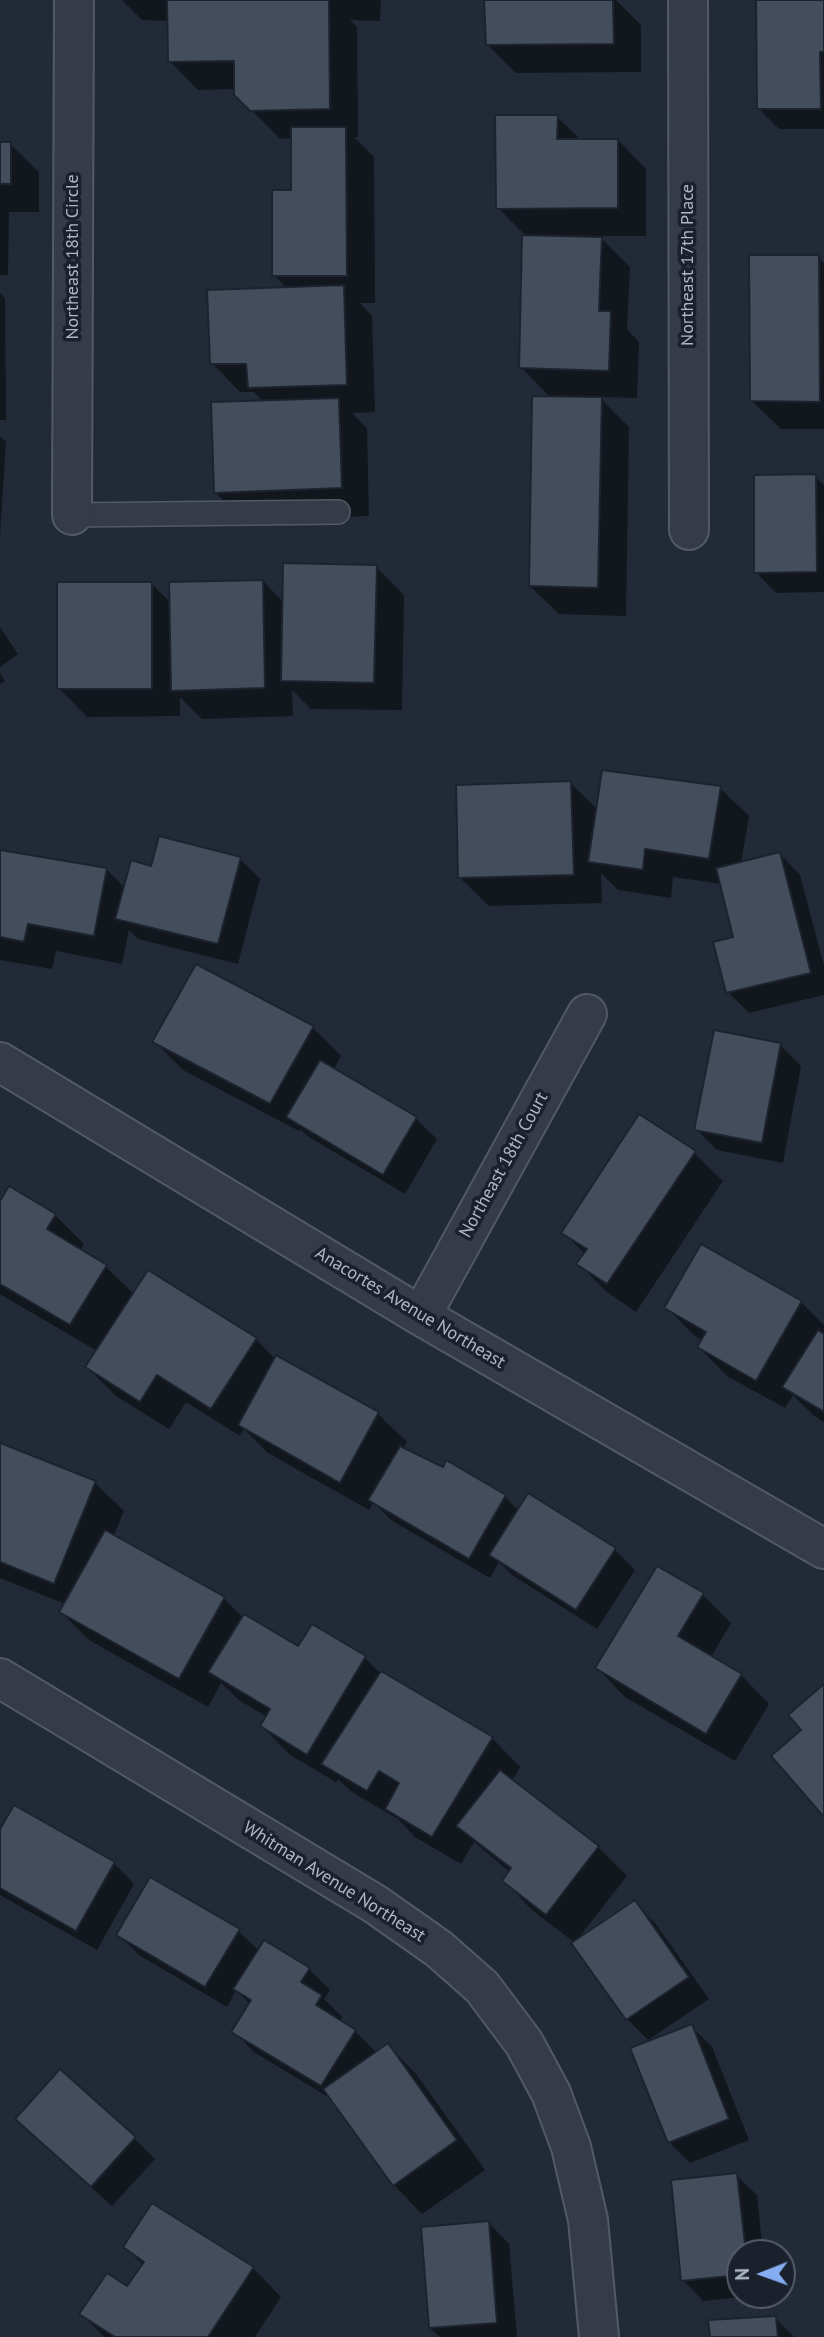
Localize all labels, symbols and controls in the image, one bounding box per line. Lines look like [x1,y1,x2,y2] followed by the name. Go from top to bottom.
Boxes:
[62,174,84,340] street label: Northeast 18th Circle
[677,184,699,346] street label: Northeast 17th Place
[455,1088,553,1242] street label: Northeast 18th Court
[311,1243,509,1373] street label: Anacortes Avenue Northeast
[239,1817,429,1947] street label: Whitman Avenue Northeast
[726,2239,796,2309] north arrow
[730,2268,754,2281] text: N

